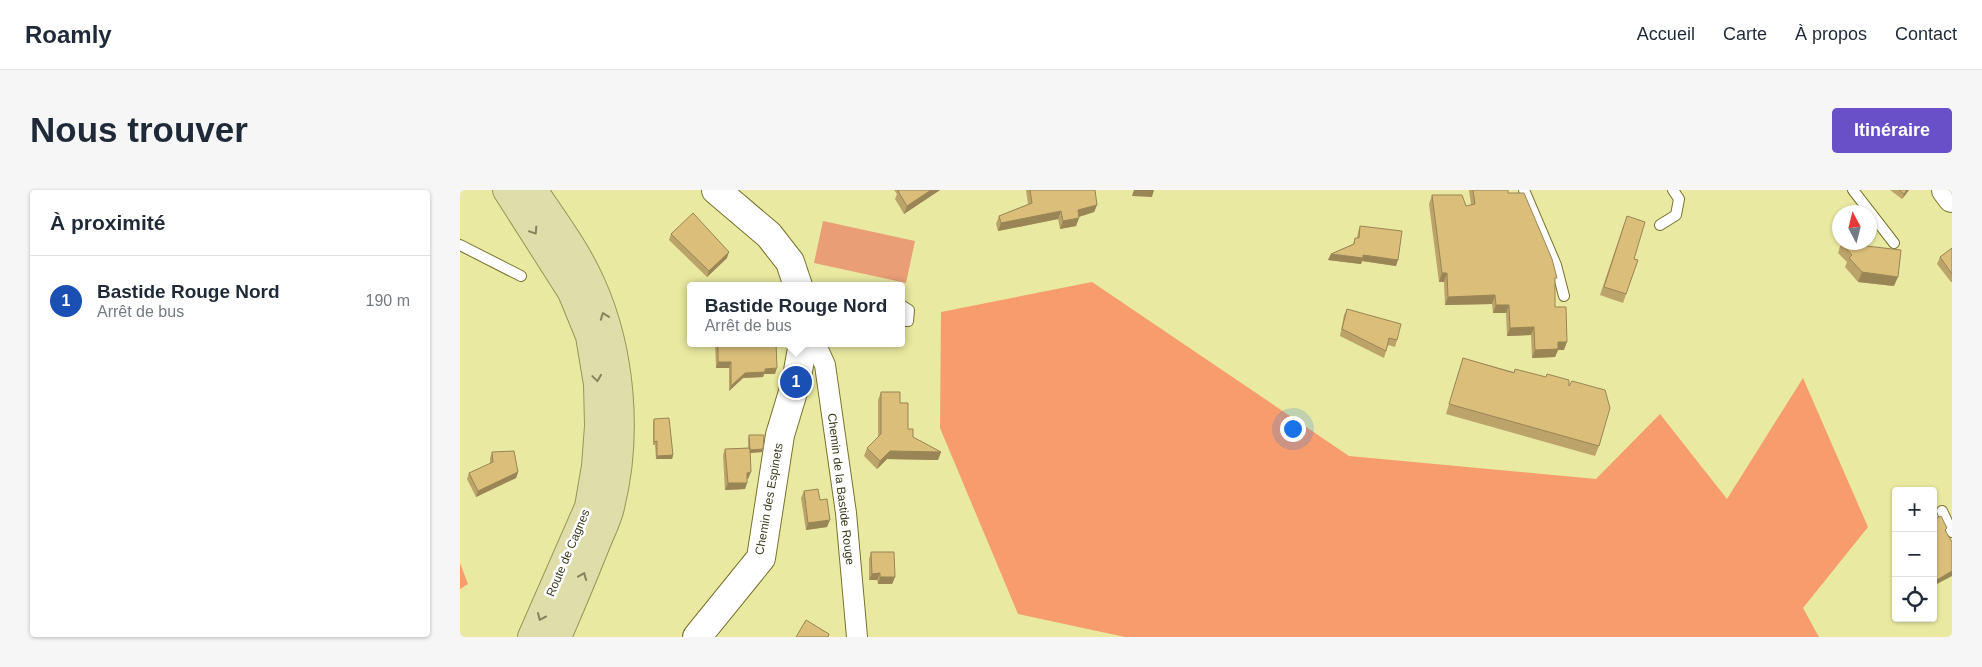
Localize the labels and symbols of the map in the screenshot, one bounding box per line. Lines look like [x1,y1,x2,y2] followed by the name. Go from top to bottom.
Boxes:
[1832,205,1877,250] north arrow
[527,225,537,234] one-way arrow
[600,312,610,321] one-way arrow
[780,363,812,401] pin: 1
[591,374,601,382] one-way arrow
[825,412,857,566] street label: Chemin de la Bastide Rouge
[1280,416,1306,442] your location
[752,442,786,556] street label: Chemin des Espinets
[543,507,593,599] street label: Route de Cagnes
[577,572,587,581] one-way arrow
[536,612,547,621] one-way arrow

